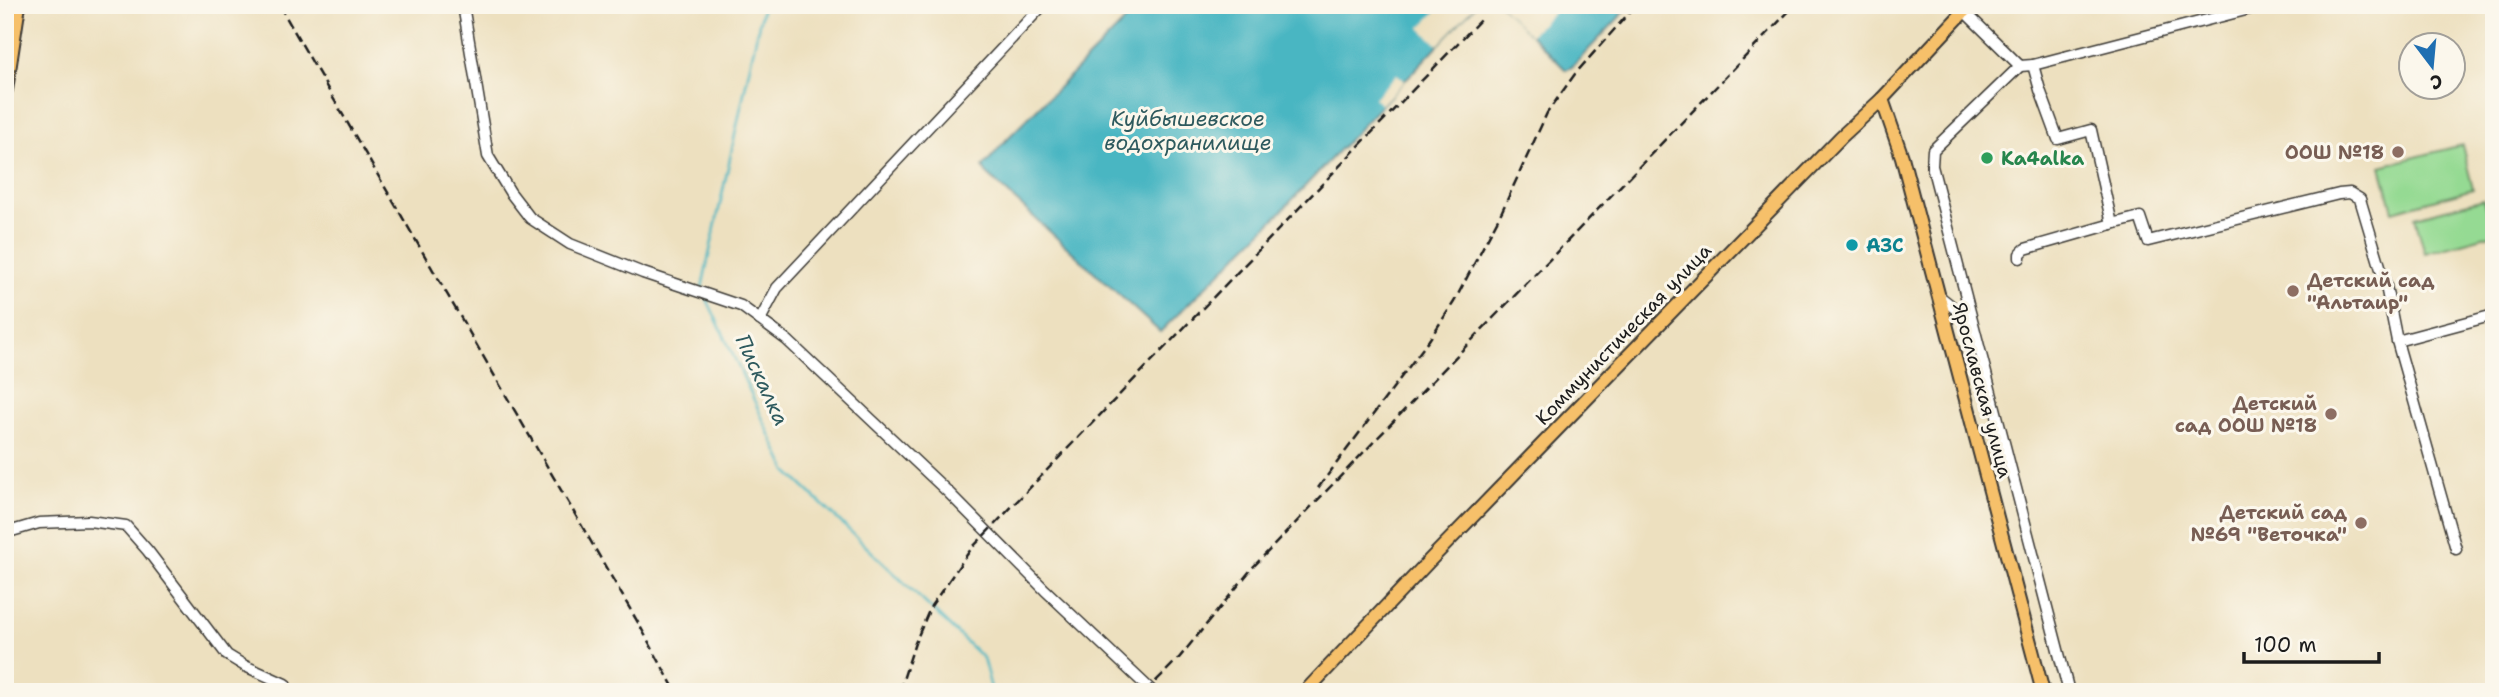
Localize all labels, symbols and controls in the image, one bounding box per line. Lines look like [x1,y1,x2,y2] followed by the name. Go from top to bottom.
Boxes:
[2398,32,2468,102] north arrow
[2427,68,2446,95] text: С
[1104,105,1272,157] water label: Куйбышевское водохранилище
[2285,140,2384,165] place label: ООШ №18
[2390,144,2406,160] marker: ООШ №18
[2001,146,2084,171] place label: Ka4alka
[1979,150,1995,166] marker: Ka4alka
[1866,233,1904,258] place label: АЗС
[1844,237,1860,253] marker: АЗС
[1530,238,1717,430] street label: Коммунистическая улица
[2307,268,2435,315] place label: Детский сад "Альтаир"
[2285,283,2301,299] marker: Детский сад "Альтаир"
[1947,300,2018,481] street label: Ярославская улица
[729,330,795,430] water label: Пискалка
[2175,391,2317,438] place label: Детский сад ООШ №18
[2323,406,2339,422] marker: Детский сад ООШ №18
[2191,500,2348,547] place label: Детский сад №69 "Веточка"
[2353,515,2369,531] marker: Детский сад №69 "Веточка"
[2244,620,2378,664] scale bar
[2254,631,2317,659] text: 100 m

